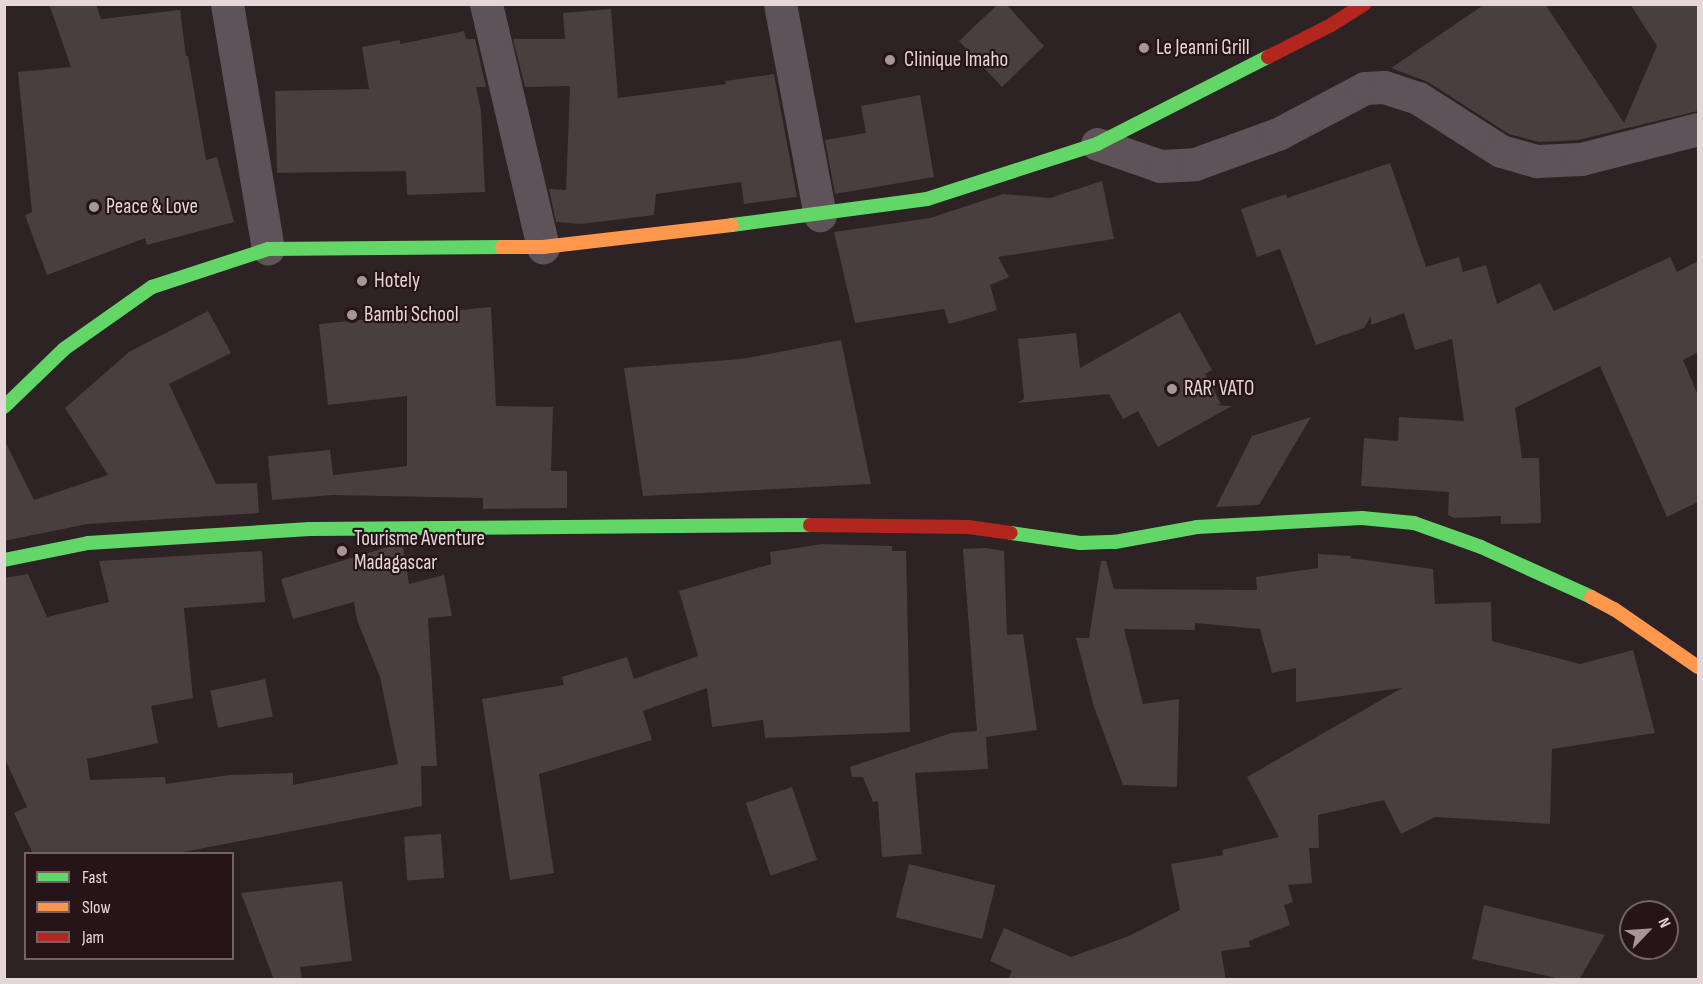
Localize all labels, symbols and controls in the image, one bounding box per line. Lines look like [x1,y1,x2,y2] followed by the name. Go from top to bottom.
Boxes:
[1156,35,1250,61] place label: Le Jeanni Grill
[1137,41,1151,55] marker: Le Jeanni Grill
[904,47,1008,73] place label: Clinique Imaho
[881,51,899,69] marker: Clinique Imaho
[106,194,198,220] place label: Peace & Love
[87,200,101,214] marker: Peace & Love
[374,268,420,294] place label: Hotely
[355,274,369,288] marker: Hotely
[364,302,459,328] place label: Bambi School
[345,308,359,322] marker: Bambi School
[1184,376,1254,402] place label: RAR' VATO
[1165,382,1179,396] marker: RAR' VATO
[354,526,485,576] place label: Tourisme Aventure Madagascar
[335,544,349,558] marker: Tourisme Aventure Madagascar
[24,852,234,960] legend
[82,867,107,888] text: Fast
[82,897,111,918] text: Slow
[1619,900,1679,960] north arrow
[1654,915,1674,931] text: N
[82,927,104,948] text: Jam

